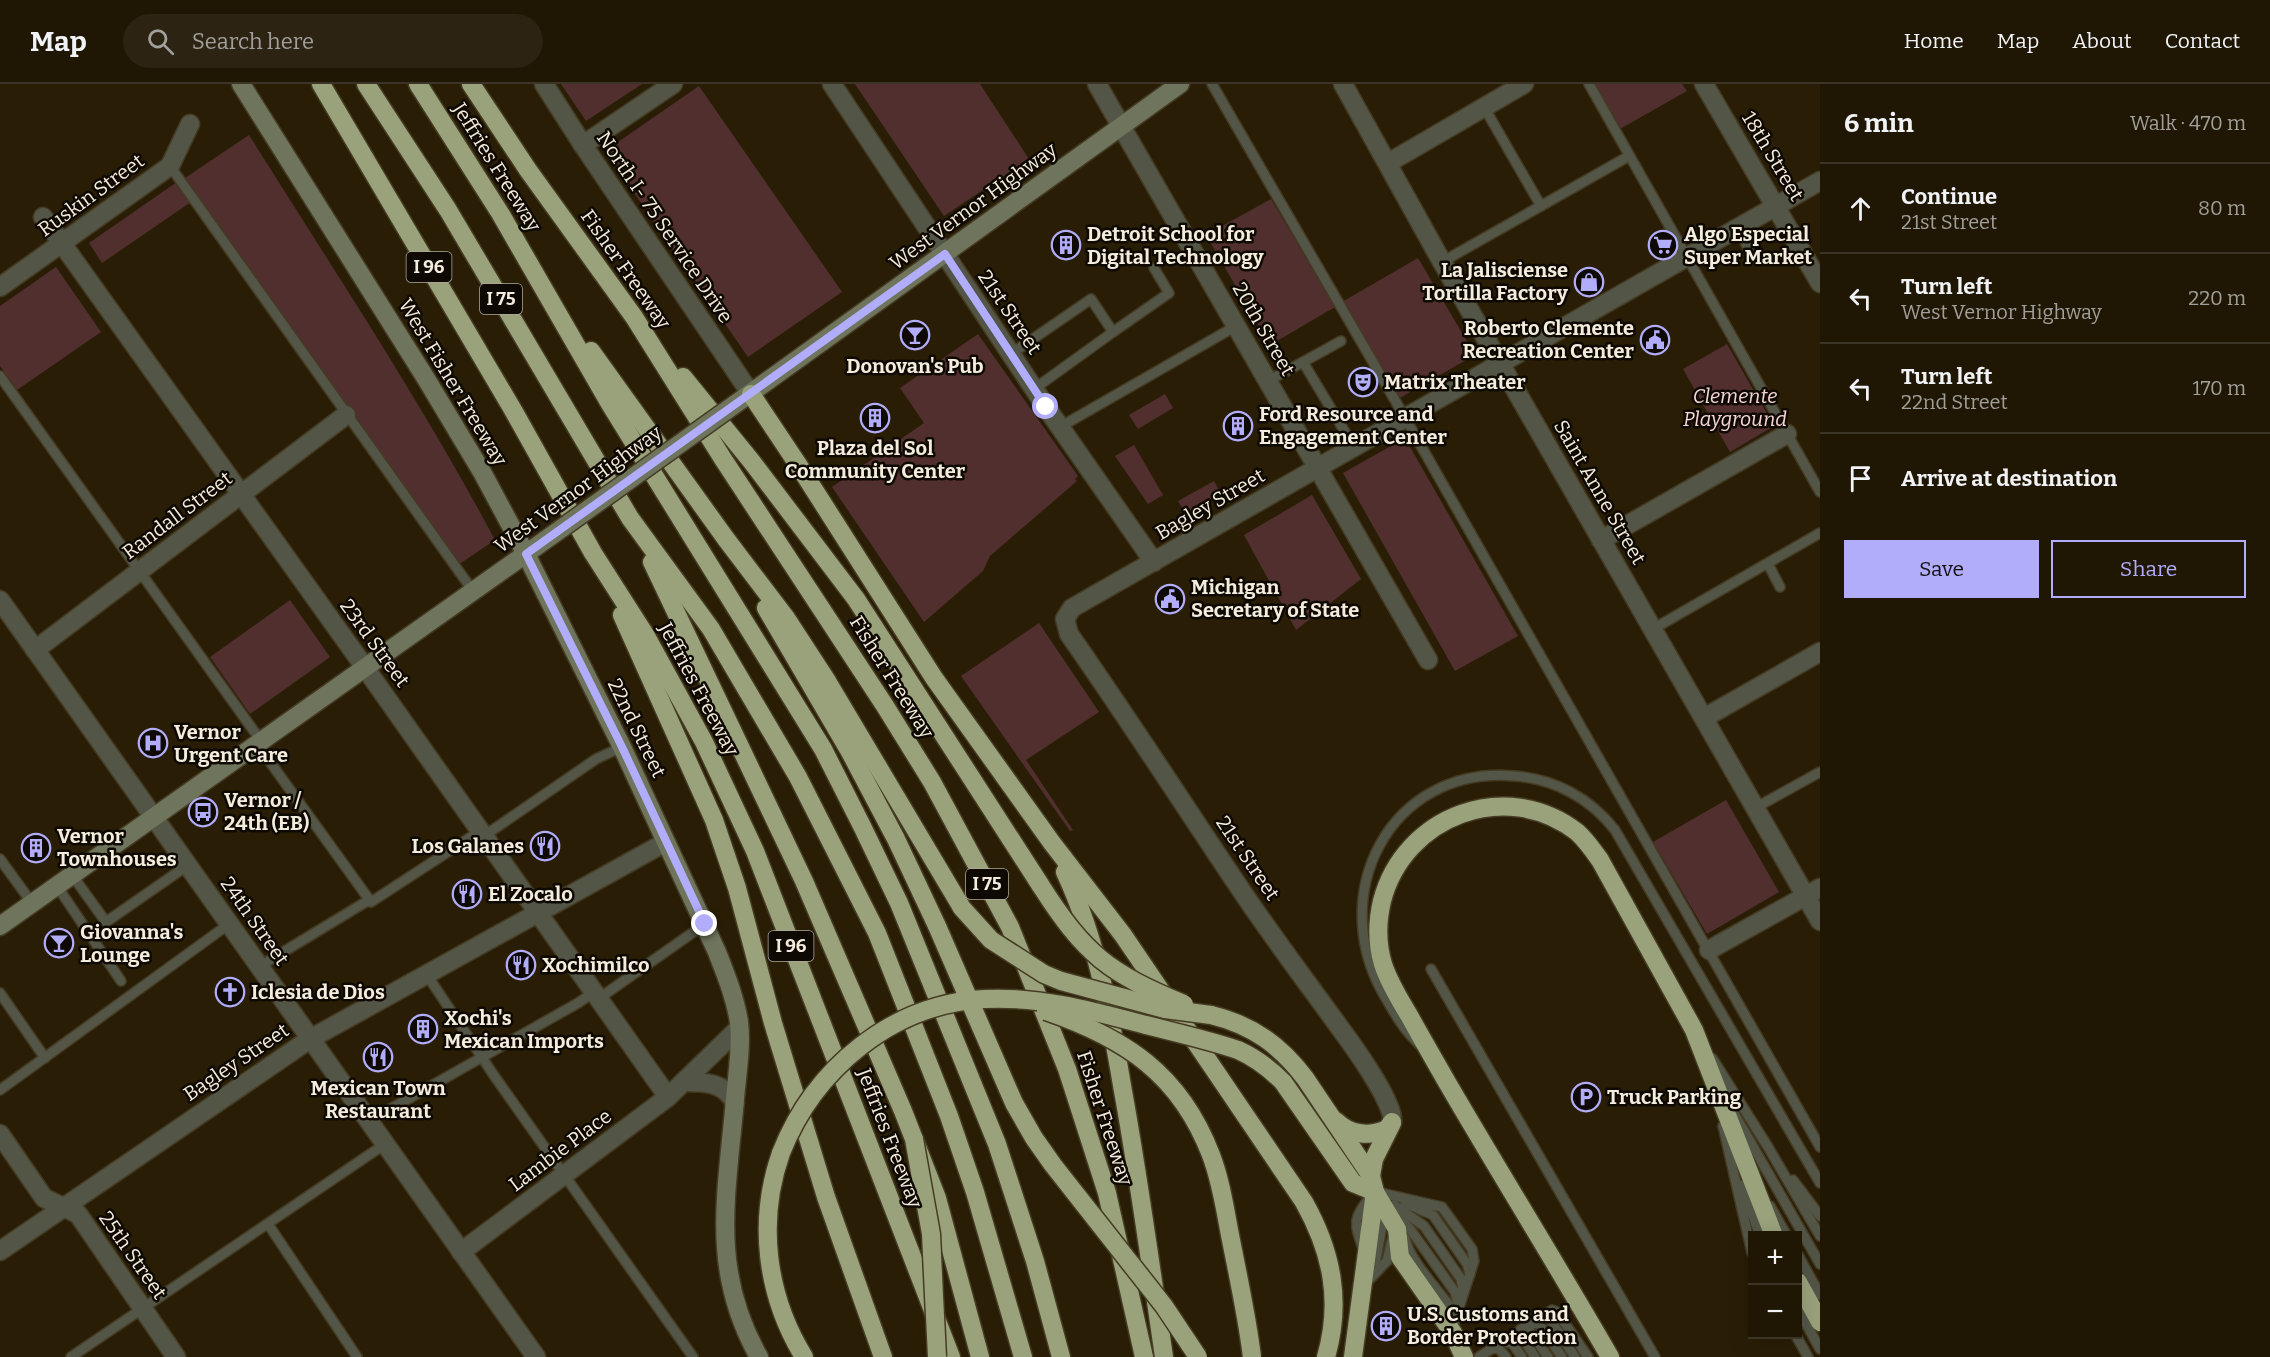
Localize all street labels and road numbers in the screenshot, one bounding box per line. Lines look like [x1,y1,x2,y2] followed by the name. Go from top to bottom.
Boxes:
[447,97,546,236] street label: Jeffries Freeway
[1737,107,1809,205] street label: 18th Street
[592,127,738,327] street label: North I- 75 Service Drive
[885,137,1062,275] street label: West Vernor Highway
[33,149,149,241] street label: Ruskin Street
[576,205,676,334] street label: Fisher Freeway
[406,252,452,282] road number: I 96
[973,265,1047,359] street label: 21st Street
[1228,278,1300,380] street label: 20th Street
[480,284,522,314] road number: I 75
[394,294,513,470] street label: West Fisher Freeway
[1549,415,1651,569] street label: Saint Anne Street
[490,420,667,558] street label: West Vernor Highway
[1151,463,1269,545] street label: Bagley Street
[117,466,237,564] street label: Randall Street
[335,594,415,692] street label: 23rd Street
[845,611,939,743] street label: Fisher Freeway
[653,617,744,760] street label: Jeffries Freeway
[603,675,671,781] street label: 22nd Street
[1211,811,1285,905] street label: 21st Street
[966,869,1008,899] road number: I 75
[216,872,294,970] street label: 24th Street
[768,931,814,961] road number: I 96
[179,1018,293,1106] street label: Bagley Street
[1072,1048,1138,1189] street label: Fisher Freeway
[852,1064,928,1212] street label: Jeffries Freeway
[504,1104,616,1196] street label: Lambie Place
[94,1207,172,1303] street label: 25th Street

